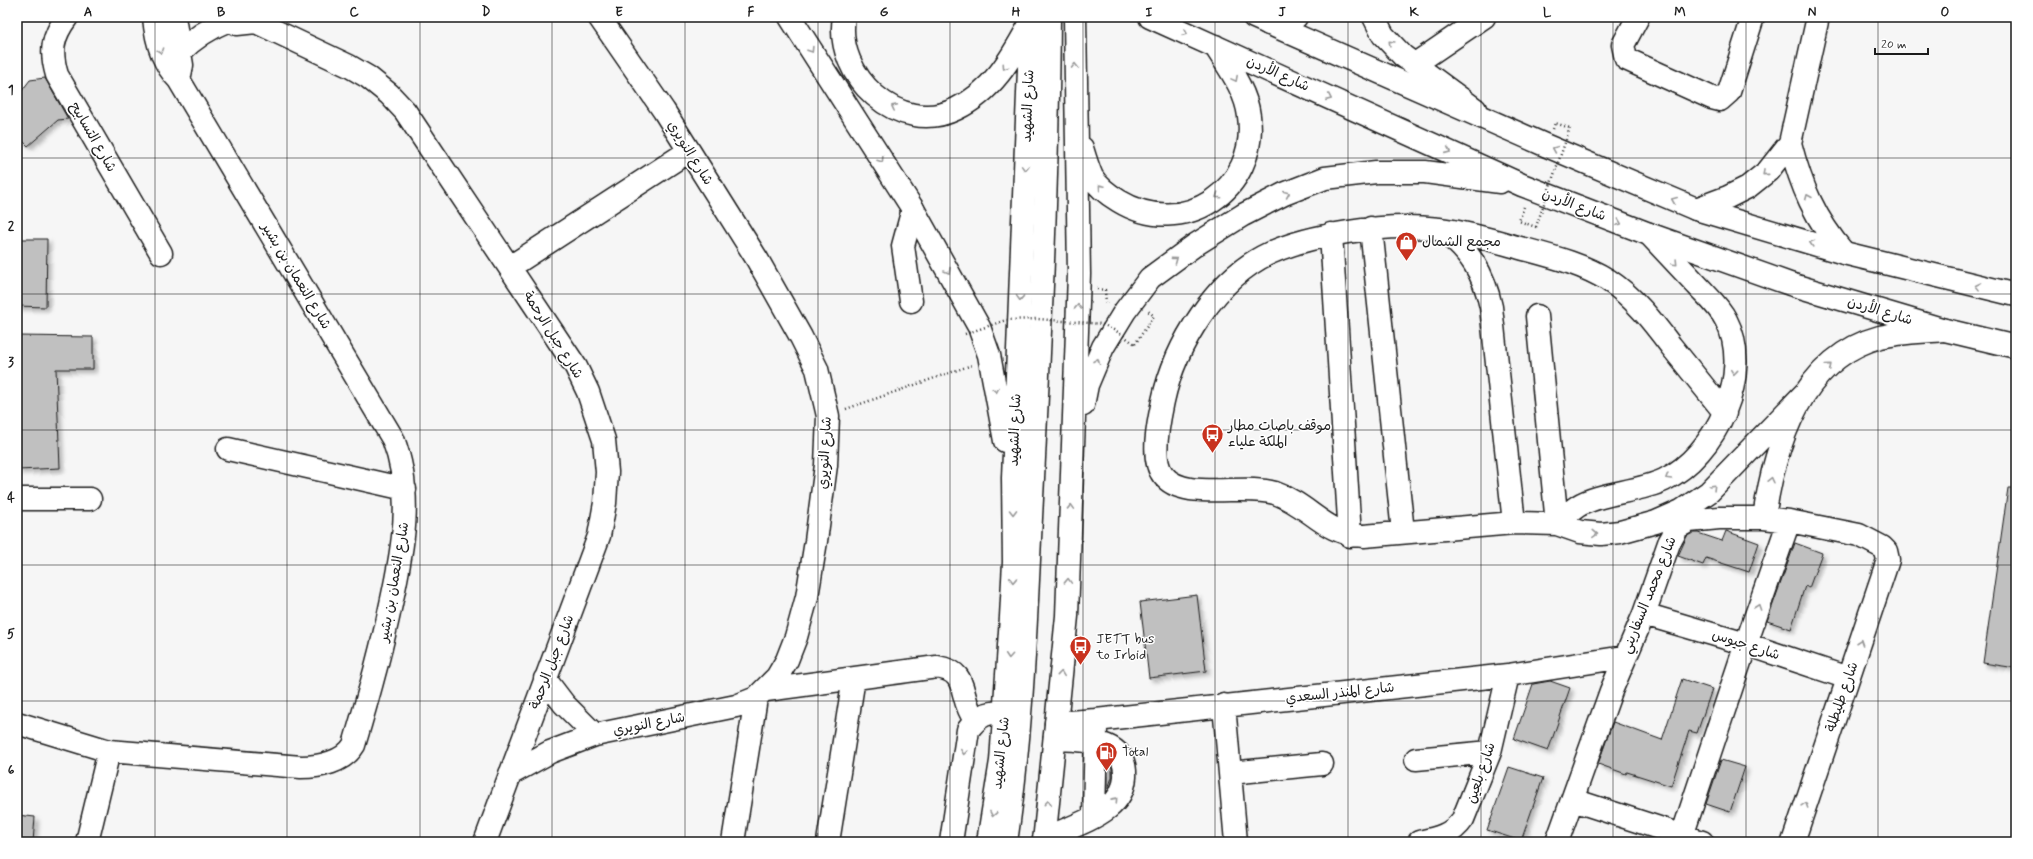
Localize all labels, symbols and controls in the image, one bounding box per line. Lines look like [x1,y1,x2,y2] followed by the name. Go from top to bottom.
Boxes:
[84,4,92,21] text: A
[217,4,226,21] text: B
[349,4,359,21] text: C
[482,4,491,21] text: D
[615,4,623,21] text: E
[748,4,755,21] text: F
[880,4,889,21] text: G
[1012,4,1021,21] text: H
[1146,4,1153,21] text: I
[1278,4,1286,21] text: J
[1409,4,1419,21] text: K
[1543,4,1552,21] text: L
[1674,4,1686,21] text: M
[1808,4,1817,21] text: N
[1941,4,1950,21] text: O
[1181,28,1189,36] one-way arrow
[1875,30,1928,56] scale bar
[1881,37,1907,53] text: 20 m
[1388,40,1396,48] one-way arrow
[806,46,814,53] one-way arrow
[156,47,165,54] one-way arrow
[1244,51,1313,96] street label: شارع الأردن
[1002,63,1010,70] one-way arrow
[1071,63,1079,69] one-way arrow
[1018,69,1038,143] street label: شارع الشهيد
[1230,75,1238,82] one-way arrow
[8,82,14,99] text: 1
[1325,93,1333,101] one-way arrow
[66,99,120,175] street label: شارع التسابيح
[890,105,898,112] one-way arrow
[662,117,717,189] street label: شارع النويري
[1443,146,1451,154] one-way arrow
[1551,146,1559,154] one-way arrow
[876,155,883,162] one-way arrow
[1021,165,1030,171] one-way arrow
[1762,168,1770,175] one-way arrow
[1098,184,1105,192] one-way arrow
[1540,184,1609,225] street label: شارع الأردن
[1215,191,1222,199] one-way arrow
[1282,191,1290,199] one-way arrow
[1805,194,1813,202] one-way arrow
[1671,197,1679,205] one-way arrow
[8,218,15,235] text: 2
[257,218,335,333] street label: شارع النعمان بن بشير
[1616,219,1623,227] one-way arrow
[1394,229,1420,262] shop icon: مجمع الشمال
[1422,233,1501,252] place label: مجمع الشمال
[1808,239,1815,248] one-way arrow
[1170,257,1177,264] one-way arrow
[1671,258,1678,266] one-way arrow
[944,267,951,274] one-way arrow
[1975,282,1982,291] one-way arrow
[519,288,587,382] street label: شارع جبل الرحمة
[1845,292,1915,329] street label: شارع الأردن
[1016,295,1024,301] one-way arrow
[1073,304,1082,310] one-way arrow
[8,354,14,371] text: 3
[1092,358,1100,366] one-way arrow
[1824,363,1831,370] one-way arrow
[1730,369,1739,375] one-way arrow
[991,387,999,394] one-way arrow
[1005,393,1025,467] street label: شارع الشهيد
[814,416,837,490] street label: شارع النويري
[1227,417,1331,451] place label: موقف باصات مطار الملكة علياء
[1200,421,1226,454] bus stop icon: موقف باصات مطار الملكة علياء
[1665,473,1672,480] one-way arrow
[1766,477,1774,483] one-way arrow
[1708,484,1716,492] one-way arrow
[7,490,15,507] text: 4
[1067,504,1075,510] one-way arrow
[1009,509,1017,515] one-way arrow
[374,521,413,644] street label: شارع النعمان بن بشير
[1592,529,1598,538] one-way arrow
[1617,534,1683,657] street label: شارع محمد السفاريني
[1009,577,1017,583] one-way arrow
[1064,578,1073,584] one-way arrow
[1754,604,1762,611] one-way arrow
[526,612,578,712] street label: شارع جبل الرحمة
[7,626,15,643] text: 5
[1710,626,1782,664] street label: شارع جيوس
[1095,630,1154,664] place label: JETT bus to Irbid
[1067,634,1093,667] bus stop icon: JETT bus to Irbid
[1856,639,1864,646] one-way arrow
[1005,653,1013,659] one-way arrow
[1822,660,1862,734] street label: شارع طليطلة
[1057,671,1066,677] one-way arrow
[1285,678,1396,709] street label: شارع المنذر السعدي
[611,708,687,741] street label: شارع النويري
[988,716,1014,790] street label: شارع الشهيد
[1094,739,1120,772] fuel station icon: Total
[1462,740,1500,806] street label: شارع بلعين
[1122,743,1149,761] place label: Total
[960,749,969,755] one-way arrow
[8,762,15,779] text: 6
[1110,798,1117,805] one-way arrow
[1043,800,1052,806] one-way arrow
[1801,802,1809,809] one-way arrow
[990,810,998,817] one-way arrow

